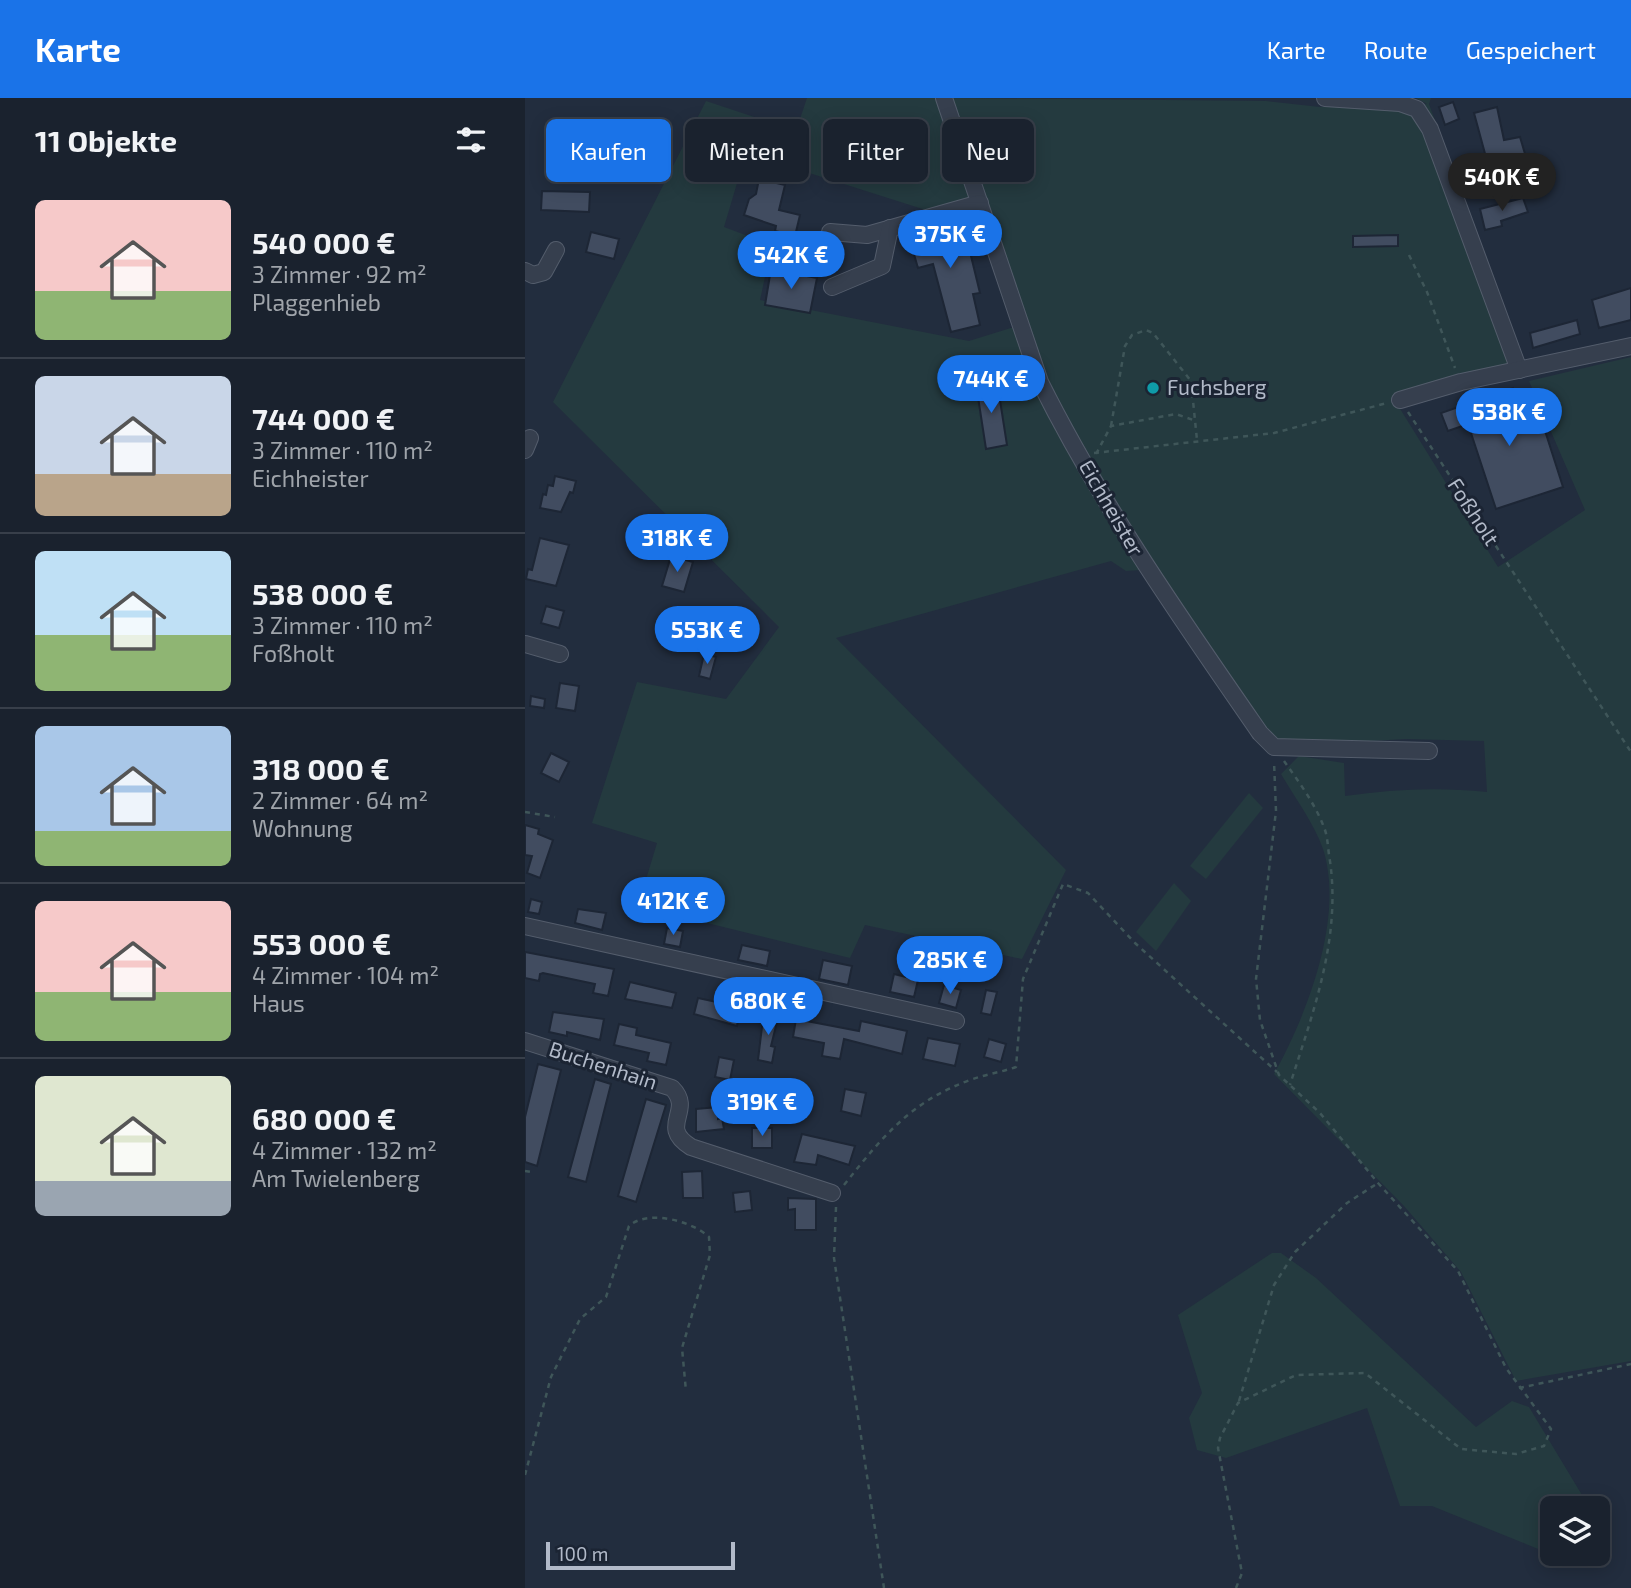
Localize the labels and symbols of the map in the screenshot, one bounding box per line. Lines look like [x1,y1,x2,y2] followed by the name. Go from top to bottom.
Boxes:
[1445,153,1559,213] pin: 540K €
[893,211,1007,270] pin: 375K €
[734,232,848,291] pin: 542K €
[934,356,1048,415] pin: 744K €
[1167,374,1267,399] place label: Fuchsberg
[1145,380,1161,396] marker: Fuchsberg
[1452,388,1566,448] pin: 538K €
[1075,455,1150,560] street label: Eichheister
[1443,473,1505,550] street label: Foßholt
[620,514,734,574] pin: 318K €
[650,606,764,666] pin: 553K €
[616,878,730,937] pin: 412K €
[893,936,1007,996] pin: 285K €
[711,978,825,1037] pin: 680K €
[546,1035,661,1094] street label: Buchenhain
[705,1079,819,1138] pin: 319K €
[546,1539,735,1571] scale bar

